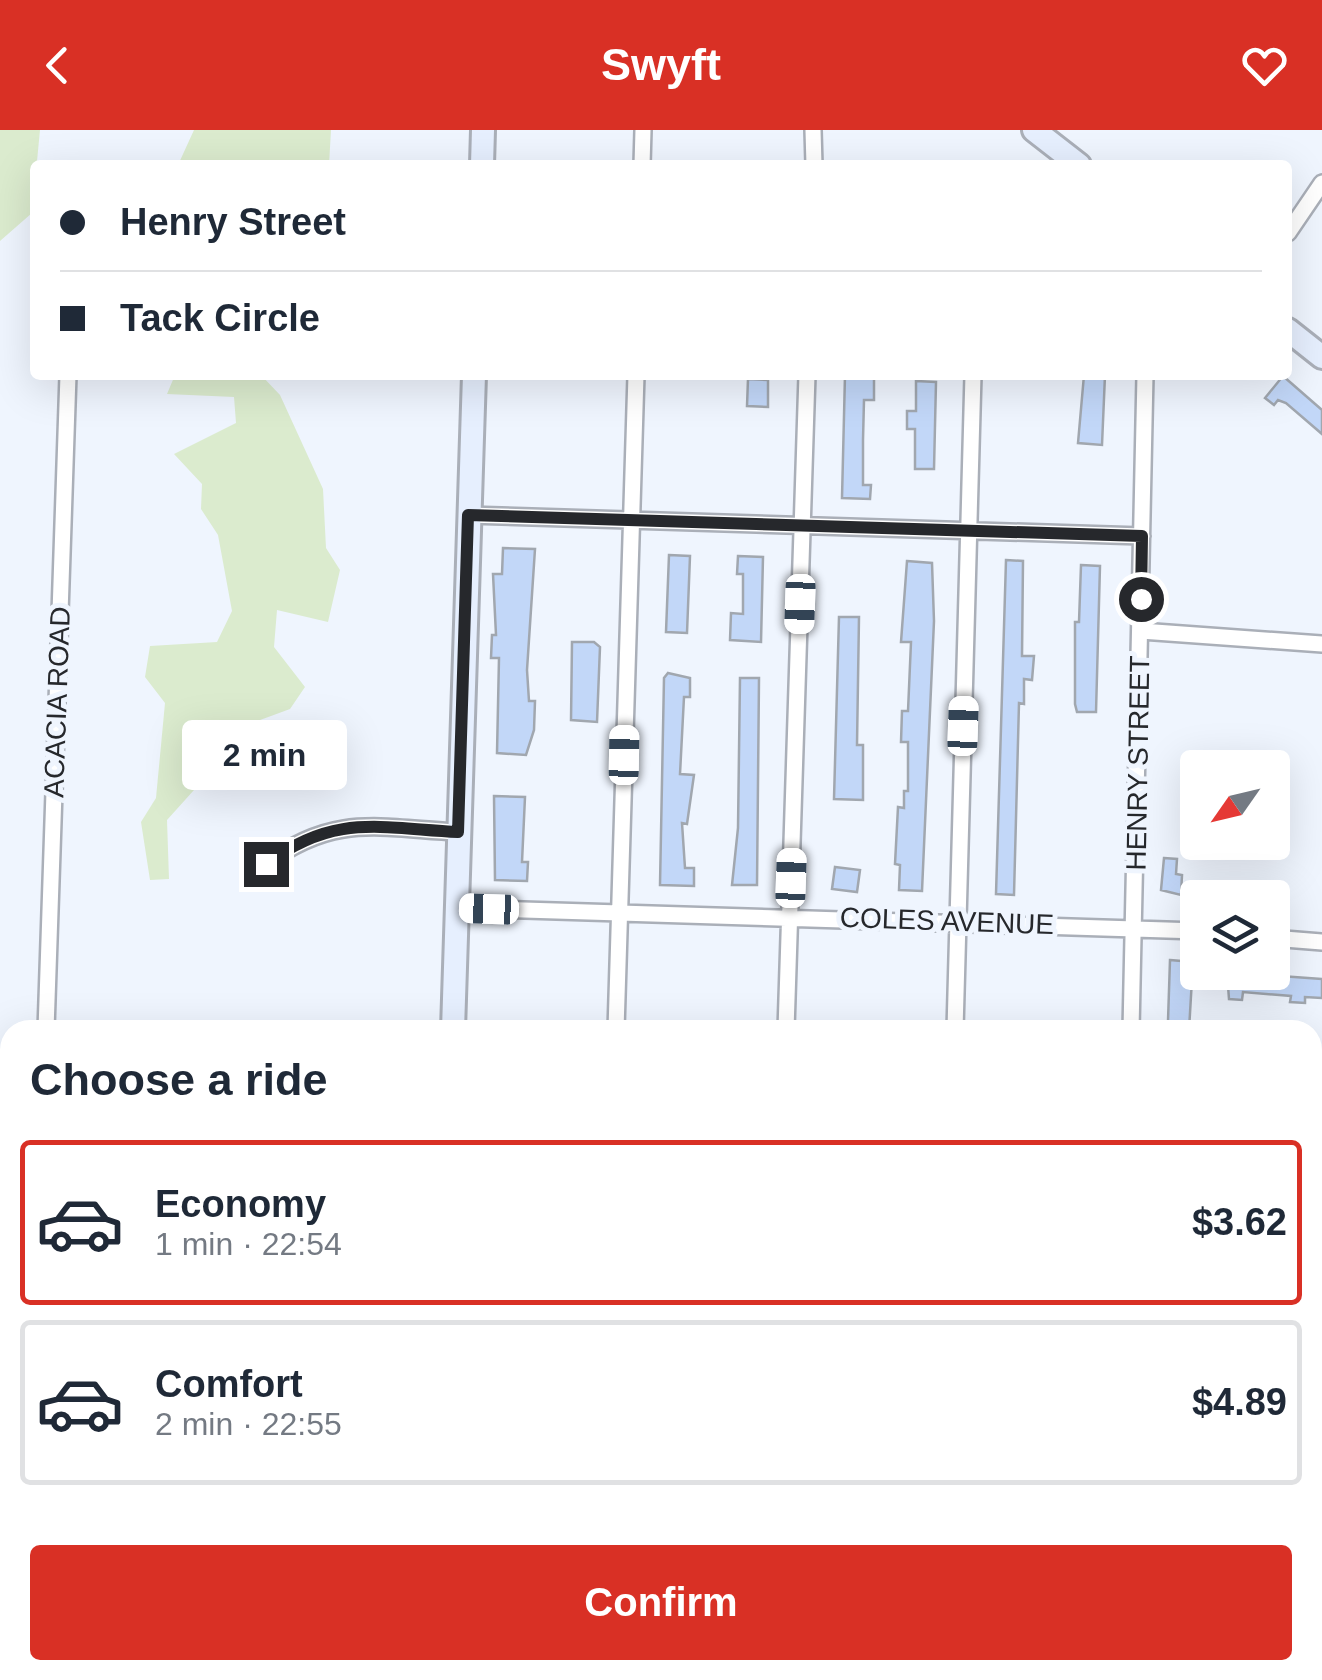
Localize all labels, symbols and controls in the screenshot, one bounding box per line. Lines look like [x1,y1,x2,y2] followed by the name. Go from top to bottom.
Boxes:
[30,38,85,93] icon: back
[1237,38,1292,93] icon: heart
[601,39,721,90] text: Swyft
[120,201,346,243] text: Henry Street
[120,297,320,339] text: Tack Circle
[784,573,816,635] car
[1119,577,1164,622] route start
[38,606,76,798] street label: ACACIA ROAD
[1121,655,1155,871] street label: HENRY STREET
[947,695,979,757] car
[184,719,348,789] callout: 2 min
[608,725,640,785] car
[223,737,306,773] text: 2 min
[1180,750,1290,860] north arrow
[1180,750,1290,990] map controls
[244,842,289,887] route end
[775,847,807,909] car
[1180,880,1290,990] button: layers
[458,893,520,925] car
[839,902,1055,940] street label: COLES AVENUE
[30,1054,328,1105] text: Choose a ride
[35,1178,125,1268] icon: car
[155,1183,326,1225] text: Economy
[1192,1201,1287,1243] text: $3.62
[155,1226,342,1262] text: 1 min · 22:54
[35,1358,125,1448] icon: car
[155,1363,303,1405] text: Comfort
[1192,1381,1287,1423] text: $4.89
[155,1406,342,1442] text: 2 min · 22:55
[30,1545,1292,1660] button: Confirm

